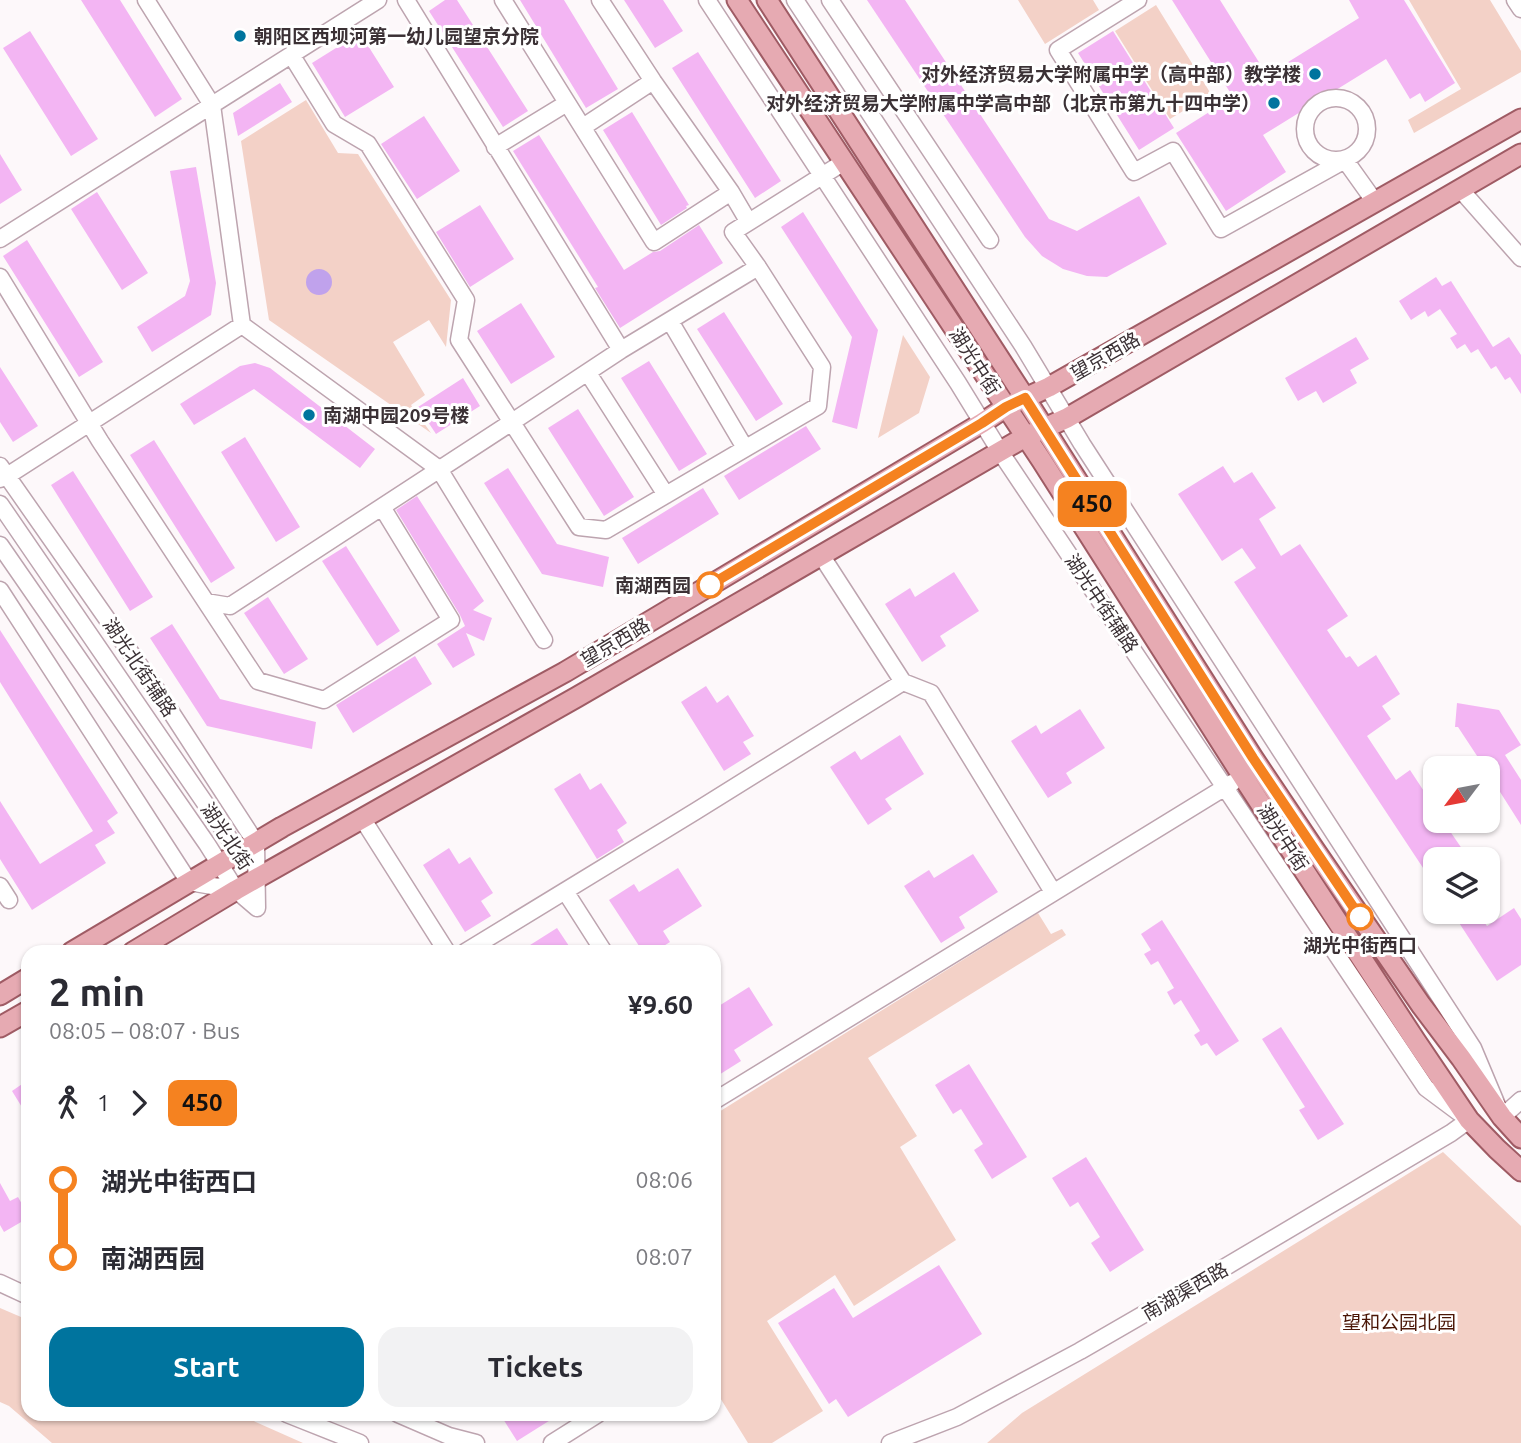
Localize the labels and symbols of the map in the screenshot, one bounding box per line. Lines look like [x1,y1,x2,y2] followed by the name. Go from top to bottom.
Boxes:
[254,25,539,47] place label: 朝阳区西坝河第一幼儿园望京分院
[232,28,248,44] marker: 朝阳区西坝河第一幼儿园望京分院
[921,63,1301,85] place label: 对外经济贸易大学附属中学（高中部）教学楼
[1307,66,1323,82] marker: 对外经济贸易大学附属中学（高中部）教学楼
[766,92,1260,114] place label: 对外经济贸易大学附属中学高中部（北京市第九十四中学）
[1266,95,1282,111] marker: 对外经济贸易大学附属中学高中部（北京市第九十四中学）
[945,323,1005,399] street label: 湖光中街
[1067,327,1143,385] street label: 望京西路
[323,404,469,426] place label: 南湖中园209号楼
[301,407,317,423] marker: 南湖中园209号楼
[1052,481,1132,527] line badge: 450
[1061,550,1143,656] street label: 湖光中街辅路
[697,572,723,598] marker: 南湖西园
[615,574,691,596] place label: 南湖西园
[577,613,653,671] street label: 望京西路
[99,614,181,720] street label: 湖光北街辅路
[1423,756,1500,833] north arrow
[197,798,257,874] street label: 湖光北街
[1253,799,1313,875] street label: 湖光中街
[1347,904,1373,930] marker: 湖光中街西口
[1303,934,1417,956] place label: 湖光中街西口
[1138,1258,1232,1324] street label: 南湖渠西路
[1342,1311,1456,1333] park label: 望和公园北园

